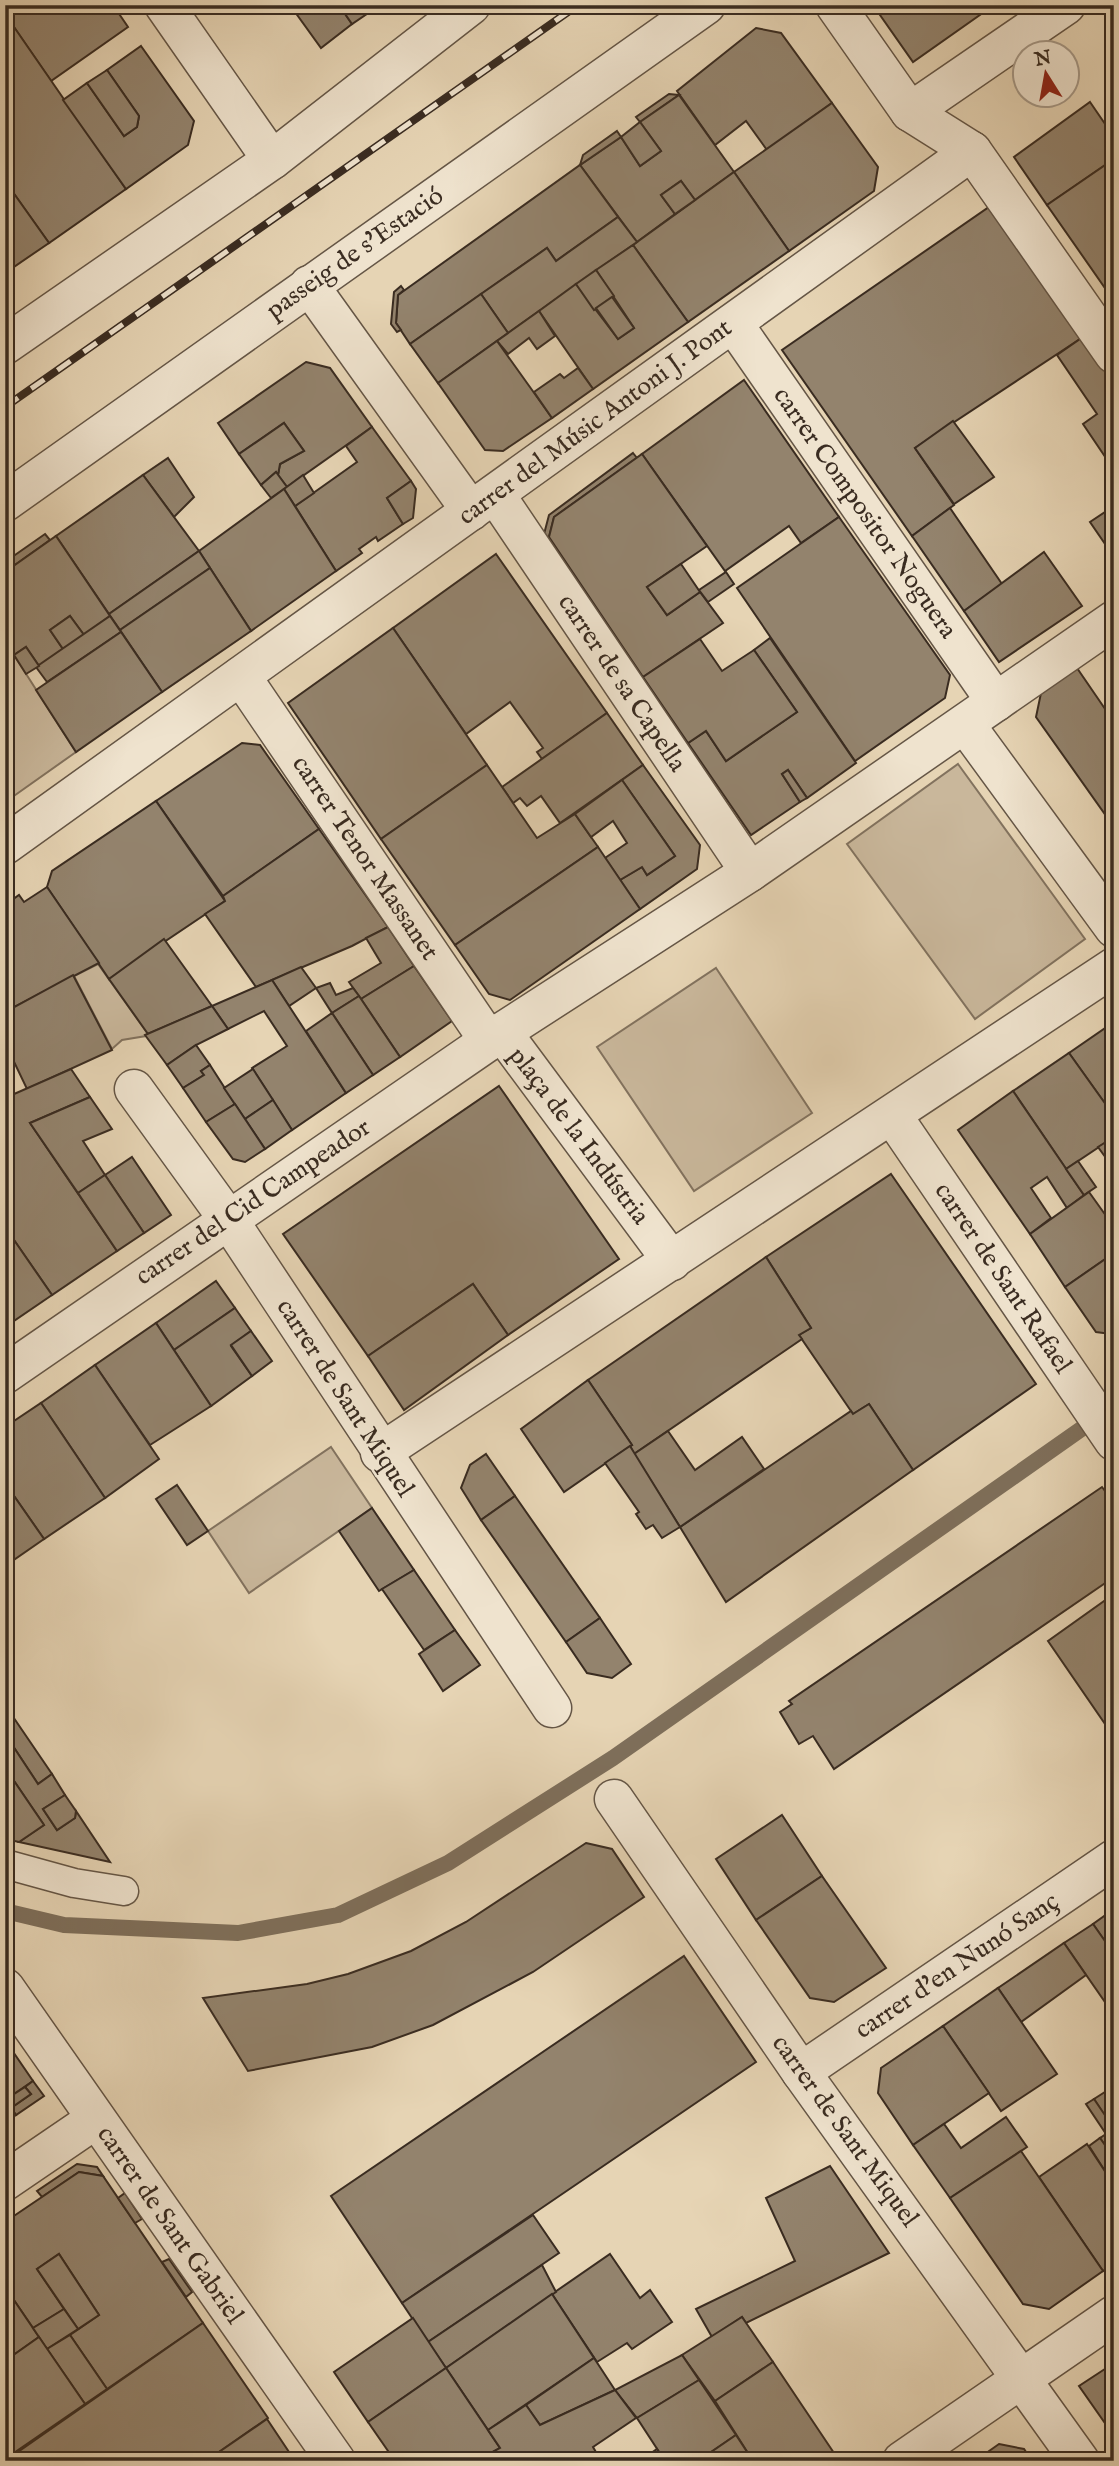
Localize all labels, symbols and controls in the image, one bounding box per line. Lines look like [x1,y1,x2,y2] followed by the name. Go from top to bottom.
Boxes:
[1010,38,1080,108] north arrow
[1032,46,1054,73] text: N
[260,179,450,327] street label: passeig de s'Estació
[452,311,738,532] street label: carrer del Músic Antoni J. Pont
[766,381,965,646] street label: carrer Compositor Noguera
[550,588,694,779] street label: carrer de sa Capella
[284,749,446,967] street label: carrer Tenor Massanet
[501,1041,657,1232] street label: plaça de la Indústria
[129,1111,377,1293] street label: carrer del Cid Campeador
[927,1176,1080,1381] street label: carrer de Sant Rafael
[269,1293,422,1504] street label: carrer de Sant Miquel
[849,1885,1065,2047] street label: carrer d'en Nunó Sanç
[764,2028,926,2234] street label: carrer de Sant Miquel
[89,2120,251,2331] street label: carrer de Sant Gabriel

